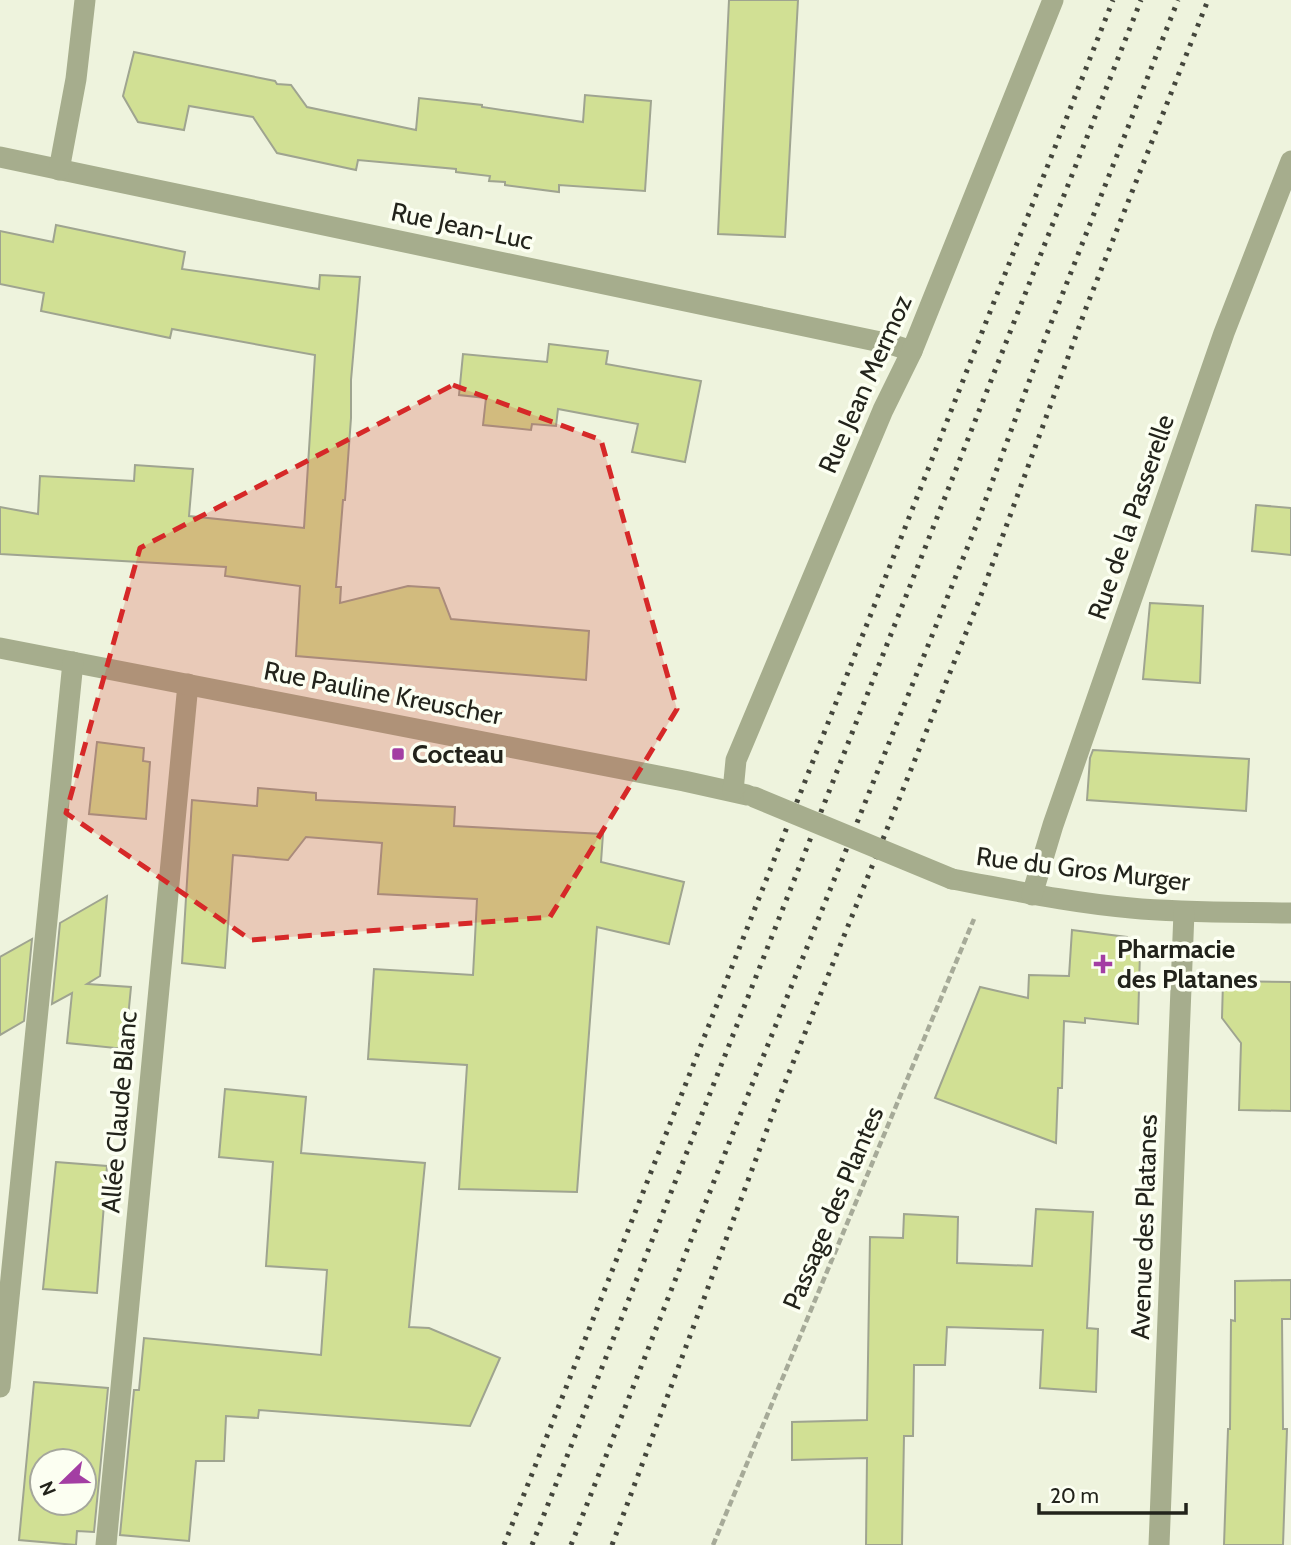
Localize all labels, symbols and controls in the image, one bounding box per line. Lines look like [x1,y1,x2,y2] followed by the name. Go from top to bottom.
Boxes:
[388,195,536,257] street label: Rue Jean-Luc
[811,290,919,478] street label: Rue Jean Mermoz
[1081,410,1181,624] street label: Rue de la Passerelle
[261,654,506,732] street label: Rue Pauline Kreuscher
[412,738,504,770] place label: Cocteau
[390,746,406,762] marker: Cocteau
[974,840,1192,898] street label: Rue du Gros Murger
[1117,933,1258,995] place label: Pharmacie des Platanes
[1095,956,1111,972] marker: Pharmacie des Platanes
[94,1009,144,1214] street label: Allée Claude Blanc
[776,1101,890,1315] street label: Passage des Plantes
[1124,1113,1164,1340] street label: Avenue des Platanes
[28,1447,98,1517] north arrow
[1039,1472,1186,1516] scale bar
[35,1478,61,1499] text: N
[1050,1483,1099,1508] text: 20 m

